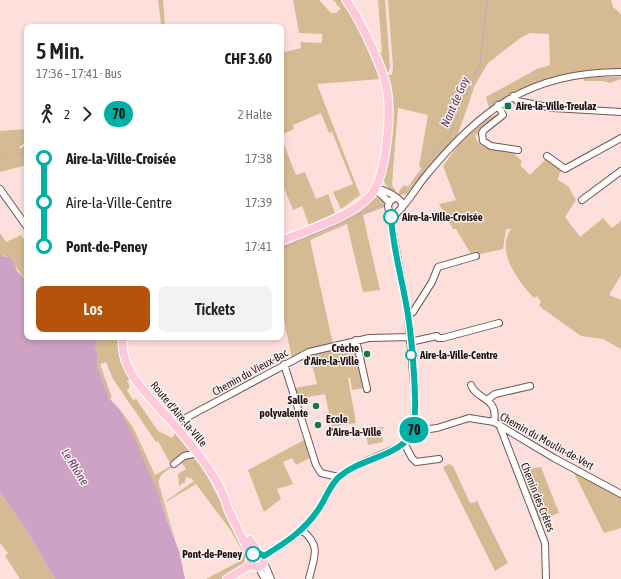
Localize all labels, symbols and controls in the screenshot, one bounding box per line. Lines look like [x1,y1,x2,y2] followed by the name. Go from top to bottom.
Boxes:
[36,38,84,64] text: 5 Min.
[225,50,272,67] text: CHF 3.60
[36,66,122,81] text: 17:36 – 17:41 · Bus
[438,75,472,129] water label: Nant de Goy
[515,100,596,112] place label: Aire-la-Ville-Treulaz
[503,101,513,111] marker: Aire-la-Ville-Treulaz
[36,103,58,125] icon: walk
[76,103,98,125] icon: forward
[112,106,125,122] text: 70
[64,107,70,122] text: 2
[238,107,272,122] text: 2 Halte
[66,150,176,167] text: Aire-la-Ville-Croisée
[245,151,272,166] text: 17:38
[66,194,172,211] text: Aire-la-Ville-Centre
[245,195,272,210] text: 17:39
[383,209,399,225] marker: Aire-la-Ville-Croisée
[401,211,483,223] place label: Aire-la-Ville-Croisée
[66,238,147,255] text: Pont-de-Peney
[245,239,272,254] text: 17:41
[36,286,150,332] button: Los
[158,286,272,332] button: Tickets
[304,342,359,367] place label: Crèche d'Aire-la-Ville
[210,346,291,398] street label: Chemin du Vieux-Bac
[362,349,372,359] marker: Crèche d'Aire-la-Ville
[405,349,417,361] marker: Aire-la-Ville-Centre
[419,349,498,361] place label: Aire-la-Ville-Centre
[148,379,210,449] street label: Route d'Aire-la-Ville
[260,394,308,419] place label: Salle polyvalente
[311,401,321,411] marker: Salle polyvalente
[498,410,596,472] street label: Chemin du Moulin-de-Vert
[326,413,381,438] place label: Ecole d'Aire-la-Ville
[396,417,432,443] line badge: 70
[313,420,323,430] marker: Ecole d'Aire-la-Ville
[407,422,421,438] text: 70
[58,446,92,488] water label: Le Rhône
[519,461,557,533] street label: Chemin des Crêtes
[245,546,261,562] marker: Pont-de-Peney
[182,548,242,560] place label: Pont-de-Peney

